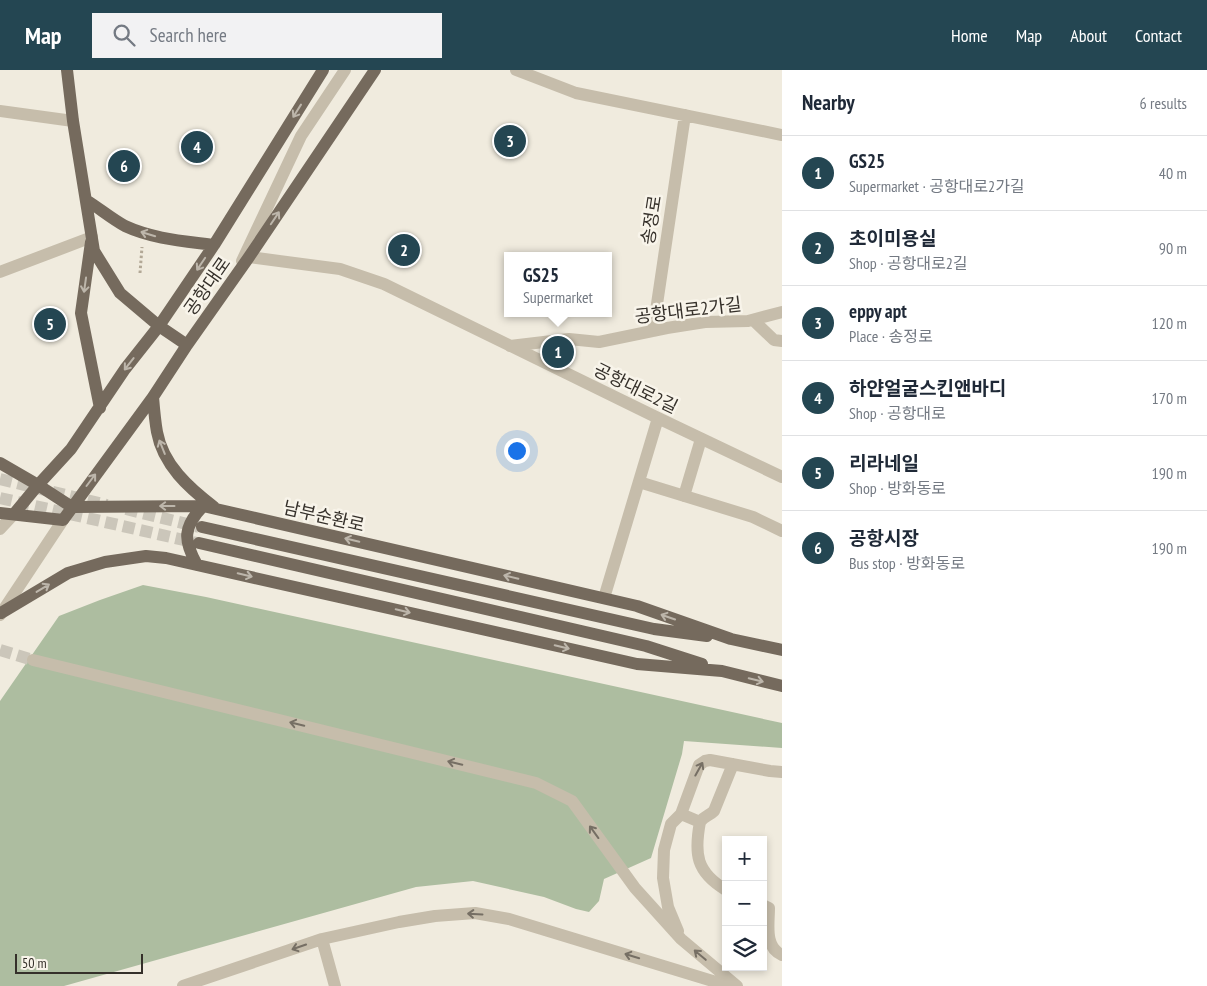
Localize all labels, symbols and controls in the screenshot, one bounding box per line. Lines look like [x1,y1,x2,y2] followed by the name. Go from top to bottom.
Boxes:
[92,13,442,58] search box
[25,20,62,51] text: Map
[110,21,138,49] icon: search
[150,23,227,47] text: Search here
[951,24,988,47] text: Home
[1016,24,1042,47] text: Map
[1070,24,1107,47] text: About
[1135,24,1182,47] text: Contact
[802,89,855,116] text: Nearby
[1140,93,1187,113] text: 6 results
[292,104,302,118] one-way arrow
[494,122,526,160] pin: 3
[181,128,213,166] pin: 4
[108,147,140,185] pin: 6
[849,149,885,173] text: GS25
[814,163,822,183] text: 1
[1159,163,1187,183] text: 40 m
[849,176,1025,196] text: Supermarket · 공항대로2가길
[636,194,666,246] street label: 송정로
[270,212,280,226] one-way arrow
[849,226,936,250] text: 초이미용실
[141,229,157,238] one-way arrow
[388,231,420,269] pin: 2
[814,238,822,258] text: 2
[1159,238,1187,258] text: 90 m
[179,252,235,320] street label: 공항대로
[504,252,612,317] popup
[849,253,968,273] text: Shop · 공항대로2길
[196,256,206,270] one-way arrow
[523,263,559,287] text: GS25
[80,277,90,293] one-way arrow
[523,287,593,307] text: Supermarket
[633,292,743,328] street label: 공항대로2가길
[849,299,907,323] text: eppy apt
[34,305,66,343] pin: 5
[814,313,822,333] text: 3
[1152,313,1187,333] text: 120 m
[849,326,933,346] text: Place · 송정로
[542,333,574,371] pin: 1
[124,358,135,371] one-way arrow
[590,358,682,418] street label: 공항대로2길
[849,376,1006,400] text: 하얀얼굴스킨앤바디
[814,388,822,408] text: 4
[1152,388,1187,408] text: 170 m
[849,403,946,423] text: Shop · 공항대로
[504,438,530,464] your location
[157,440,166,455] one-way arrow
[849,451,919,475] text: 리라네일
[814,463,822,483] text: 5
[1152,463,1187,483] text: 190 m
[86,474,97,487] one-way arrow
[849,478,946,498] text: Shop · 방화동로
[281,495,367,537] street label: 남부순환로
[160,501,176,511] one-way arrow
[849,526,919,550] text: 공항시장
[345,535,361,544] one-way arrow
[814,538,822,558] text: 6
[1152,538,1187,558] text: 190 m
[849,553,965,573] text: Bus stop · 방화동로
[236,571,252,580] one-way arrow
[503,572,519,581] one-way arrow
[36,583,51,593] one-way arrow
[395,607,411,616] one-way arrow
[661,612,676,621] one-way arrow
[553,643,569,652] one-way arrow
[747,676,763,685] one-way arrow
[289,719,305,728] one-way arrow
[447,758,463,767] one-way arrow
[694,762,704,777] one-way arrow
[589,825,599,839] one-way arrow
[722,836,767,971] map controls
[722,836,767,881] button: +
[722,881,767,926] button: −
[468,910,484,919] one-way arrow
[722,926,767,971] button: layers
[291,942,307,952] one-way arrow
[694,949,707,960] one-way arrow
[15,951,142,974] scale bar
[624,951,640,961] one-way arrow
[22,954,47,972] text: 50 m

